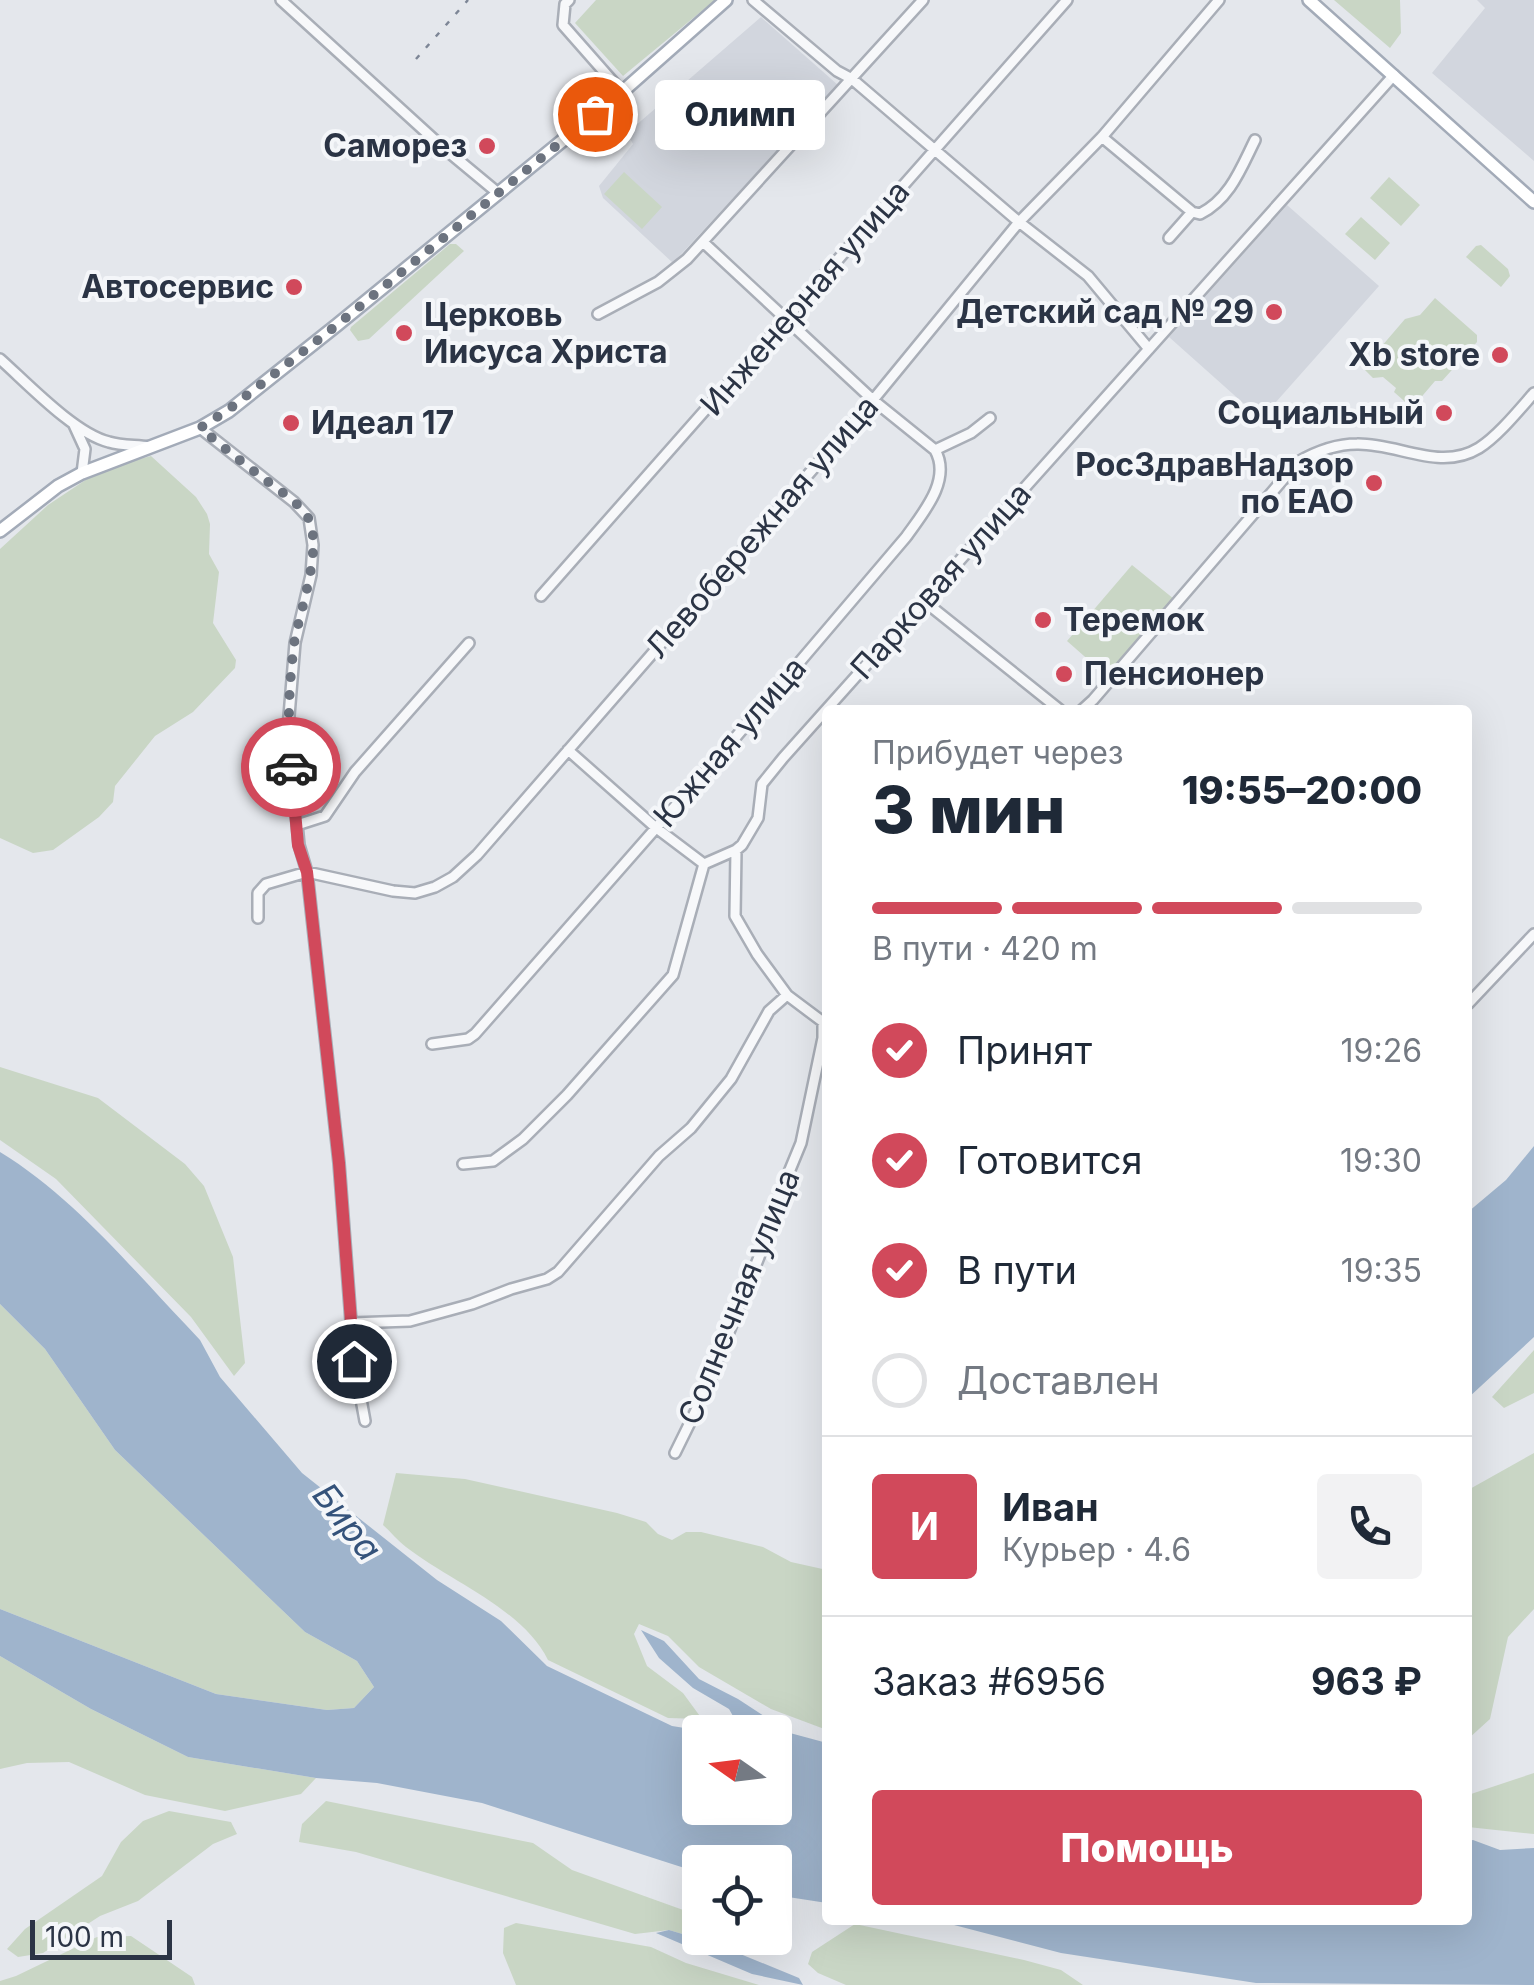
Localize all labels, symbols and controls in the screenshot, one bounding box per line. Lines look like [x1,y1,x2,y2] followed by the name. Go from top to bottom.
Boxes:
[553,72,638,157] pin
[655,79,825,149] callout: Олимп
[568,87,623,142] icon: bag
[684,95,796,134] text: Олимп
[323,126,467,165] place label: Саморез
[476,135,498,157] marker: Саморез
[692,172,917,423] street label: Инженерная улица
[81,267,274,306] place label: Автосервис
[283,276,305,298] marker: Автосервис
[956,292,1254,331] place label: Детский сад № 29
[424,295,668,371] place label: Церковь Иисуса Христа
[1263,301,1285,323] marker: Детский сад № 29
[393,322,415,344] marker: Церковь Иисуса Христа
[1348,335,1480,374] place label: Xb store
[1489,344,1511,366] marker: Xb store
[637,387,886,666] street label: Левобережная улица
[1217,393,1424,432] place label: Социальный
[1433,402,1455,424] marker: Социальный
[311,403,454,442] place label: Идеал 17
[280,412,302,434] marker: Идеал 17
[1075,445,1354,521] place label: РосЗдравНадзор по ЕАО
[1363,472,1385,494] marker: РосЗдравНадзор по ЕАО
[842,474,1039,687] street label: Парковая улица
[1063,600,1205,639] place label: Теремок
[1032,609,1054,631] marker: Теремок
[645,649,814,835] street label: Южная улица
[1084,654,1264,693] place label: Пенсионер
[1053,663,1075,685] marker: Пенсионер
[241,717,341,817] courier
[872,733,1124,772] text: Прибудет через
[264,740,319,795] icon: car
[1182,767,1422,813] text: 19:55–20:00
[872,770,1065,849] text: 3 мин
[872,929,1098,968] text: В пути · 420 m
[872,1023,927,1078] icon: check
[957,1027,1092,1073] text: Принят
[1341,1031,1422,1070] text: 19:26
[872,1133,927,1188] icon: check
[957,1137,1142,1183] text: Готовится
[1340,1141,1422,1180] text: 19:30
[670,1163,808,1430] street label: Солнечная улица
[872,1243,927,1298] icon: check
[957,1247,1077,1293] text: В пути
[1341,1251,1422,1290] text: 19:35
[312,1319,397,1404] pin
[327,1334,382,1389] icon: home
[957,1357,1160,1403] text: Доставлен
[305,1474,391,1568] water label: Бира
[1317,1474,1422,1579] button: phone
[1002,1484,1099,1530] text: Иван
[910,1503,939,1549] text: И
[1002,1530,1191,1569] text: Курьер · 4.6
[872,1658,1106,1704] text: Заказ #6956
[1311,1658,1422,1704] text: 963 ₽
[682,1715,792,1825] north arrow
[682,1715,792,1955] map controls
[872,1790,1422,1905] button: Помощь
[682,1845,792,1955] button: locate
[30,1915,172,1960] scale bar
[45,1920,124,1954] text: 100 m

